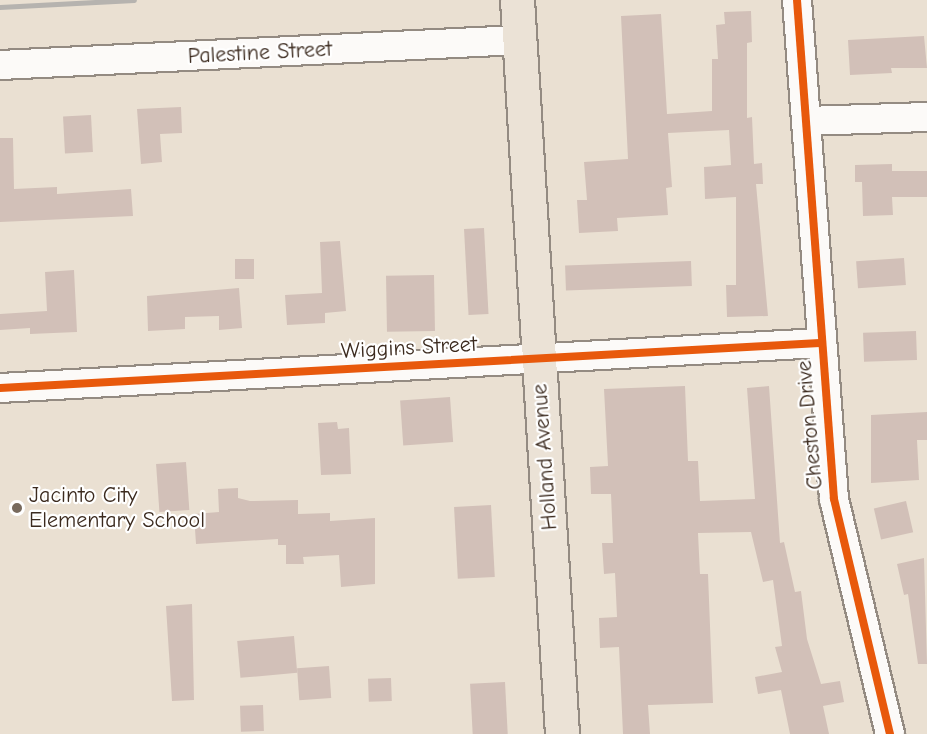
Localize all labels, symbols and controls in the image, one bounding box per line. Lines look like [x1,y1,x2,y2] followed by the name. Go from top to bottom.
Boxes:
[187,36,333,70] street label: Palestine Street
[340,331,478,365] street label: Wiggins Street
[791,359,829,491] street label: Cheston Drive
[527,383,563,531] street label: Holland Avenue
[29,482,205,534] place label: Jacinto City Elementary School
[10,501,24,515] marker: Jacinto City Elementary School

